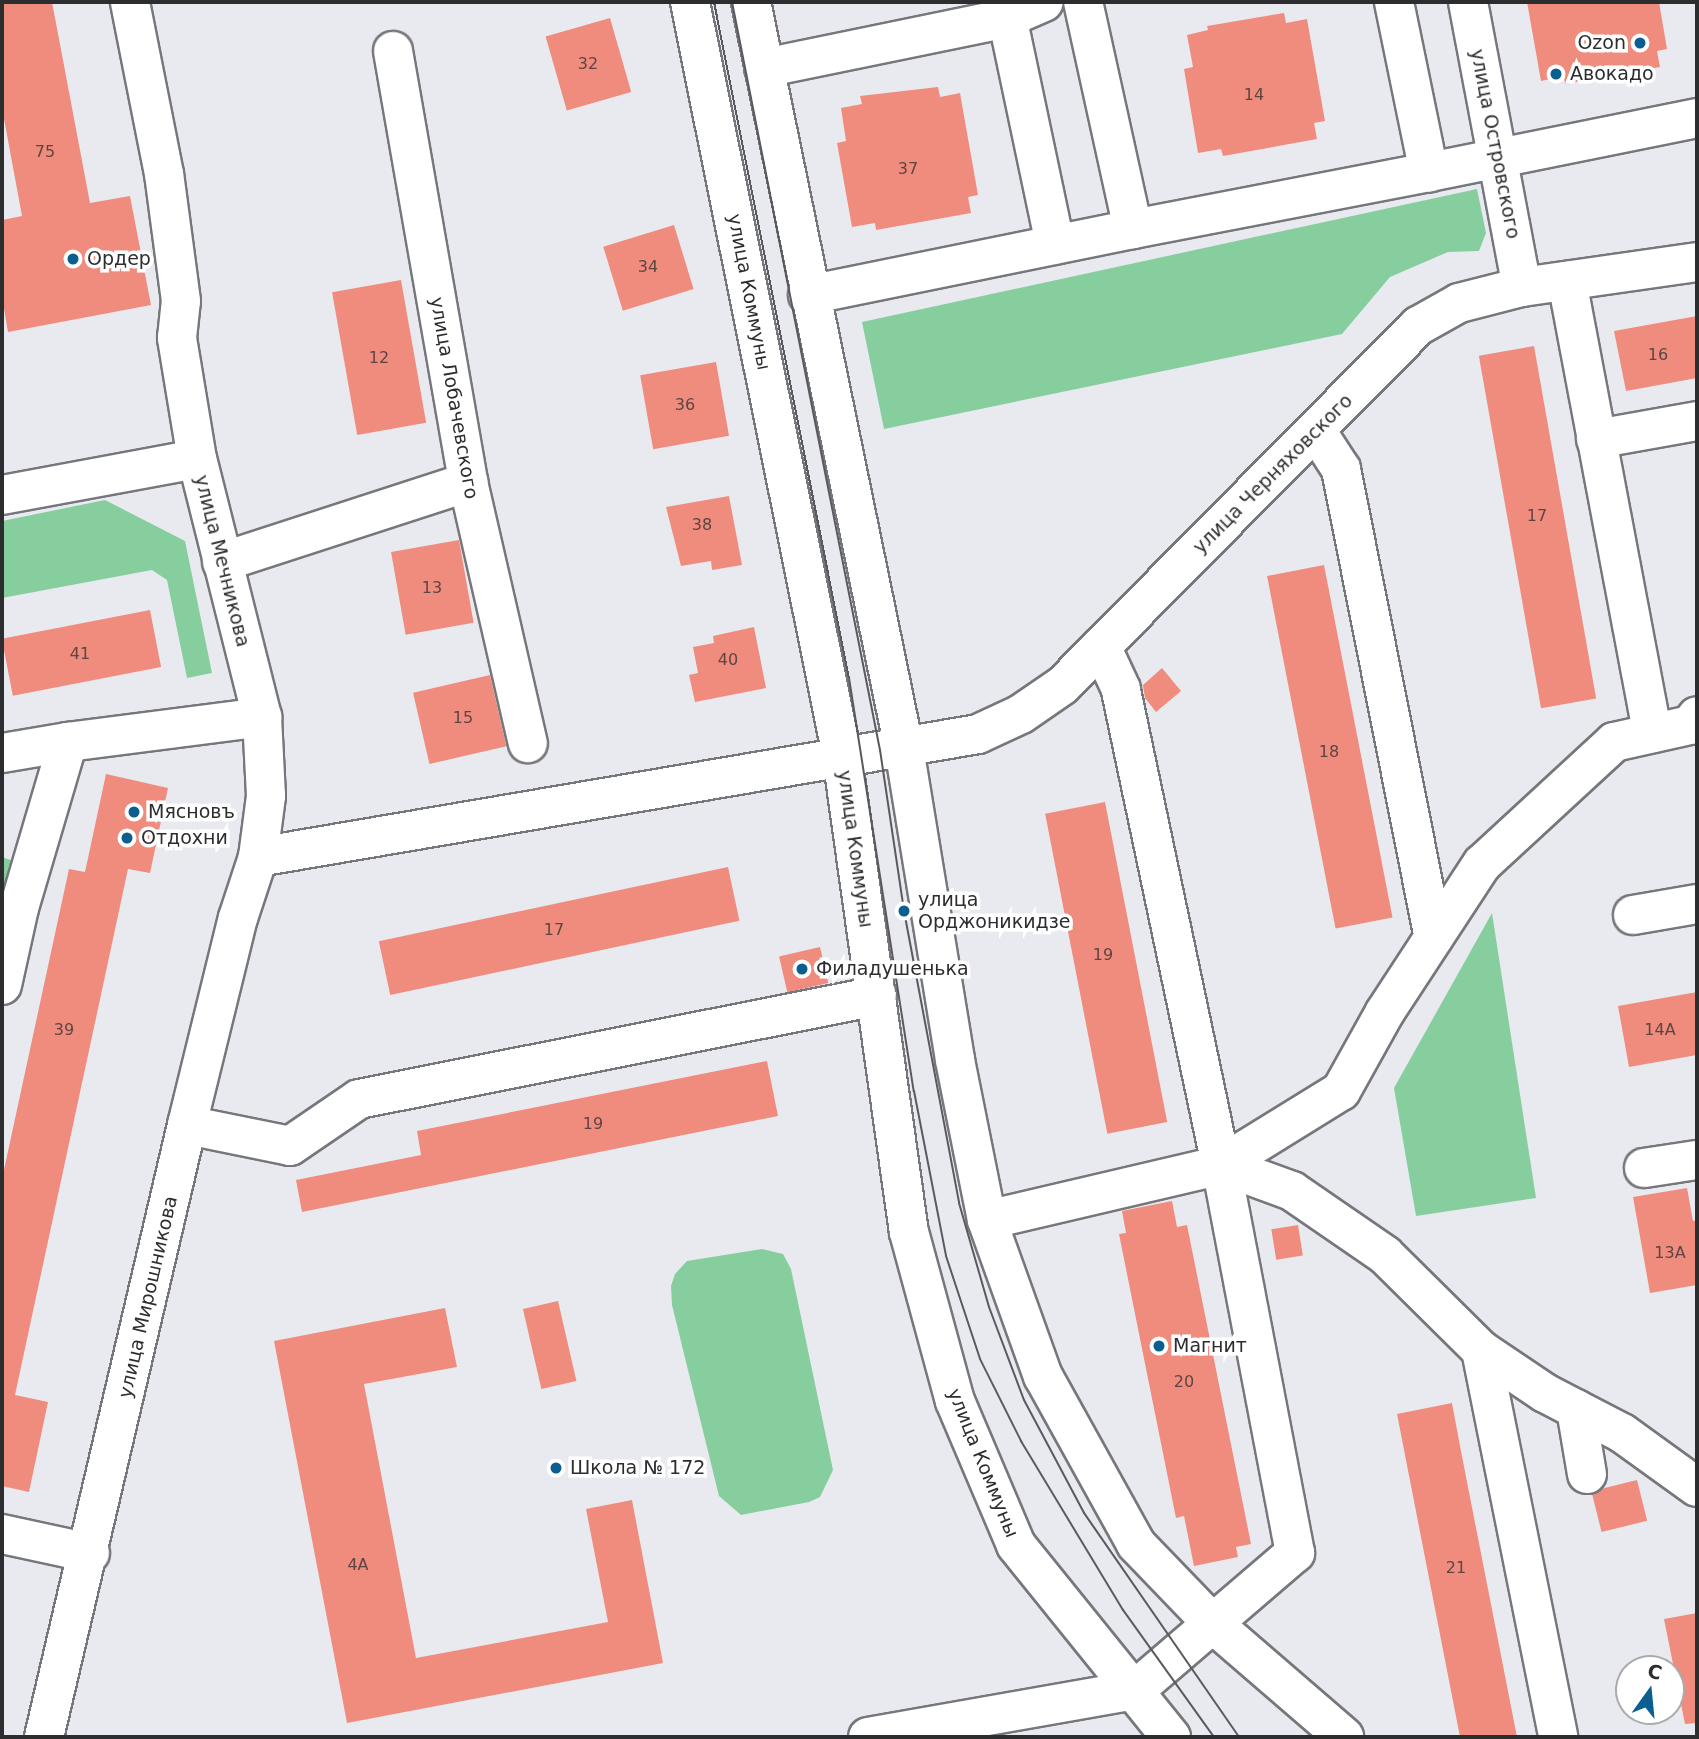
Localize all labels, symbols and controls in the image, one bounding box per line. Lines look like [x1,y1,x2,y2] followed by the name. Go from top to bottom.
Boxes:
[1577,32,1626,54] place label: Ozon
[1632,35,1648,51] marker: Ozon
[1465,47,1525,241] street label: улица Островского
[578,54,598,74] house number: 32
[1570,63,1654,85] place label: Авокадо
[1548,66,1564,82] marker: Авокадо
[1244,85,1264,105] house number: 14
[35,142,55,162] house number: 75
[898,159,918,179] house number: 37
[723,212,775,372] street label: улица Коммуны
[87,248,151,270] place label: Ордер
[65,251,81,267] marker: Ордер
[638,257,658,277] house number: 34
[425,295,483,501] street label: улица Лобачевского
[1648,345,1668,365] house number: 16
[369,348,389,368] house number: 12
[1189,390,1357,558] street label: улица Черняховского
[675,395,695,415] house number: 36
[190,473,254,649] street label: улица Мечникова
[1527,506,1547,526] house number: 17
[692,515,712,535] house number: 38
[422,578,442,598] house number: 13
[70,644,90,664] house number: 41
[718,650,738,670] house number: 40
[453,708,473,728] house number: 15
[1319,742,1339,762] house number: 18
[833,769,877,929] street label: улица Коммуны
[148,801,235,823] place label: Мясновъ
[126,804,142,820] marker: Мясновъ
[141,827,228,849] place label: Отдохни
[119,830,135,846] marker: Отдохни
[918,889,1070,933] place label: улица Орджоникидзе
[896,903,912,919] marker: улица Орджоникидзе
[544,920,564,940] house number: 17
[1093,945,1113,965] house number: 19
[816,958,969,980] place label: Филадушенька
[794,961,810,977] marker: Филадушенька
[54,1020,74,1040] house number: 39
[1644,1020,1676,1040] house number: 14А
[583,1114,603,1134] house number: 19
[114,1194,182,1400] street label: улица Мирошникова
[1654,1243,1686,1263] house number: 13А
[1173,1335,1247,1357] place label: Магнит
[1151,1338,1167,1354] marker: Магнит
[1174,1372,1194,1392] house number: 20
[943,1385,1023,1541] street label: улица Коммуны
[570,1457,705,1479] place label: Школа № 172
[548,1460,564,1476] marker: Школа № 172
[347,1555,369,1575] house number: 4А
[1446,1558,1466,1578] house number: 21
[1615,1655,1685,1725] north arrow
[1645,1659,1664,1684] text: С

